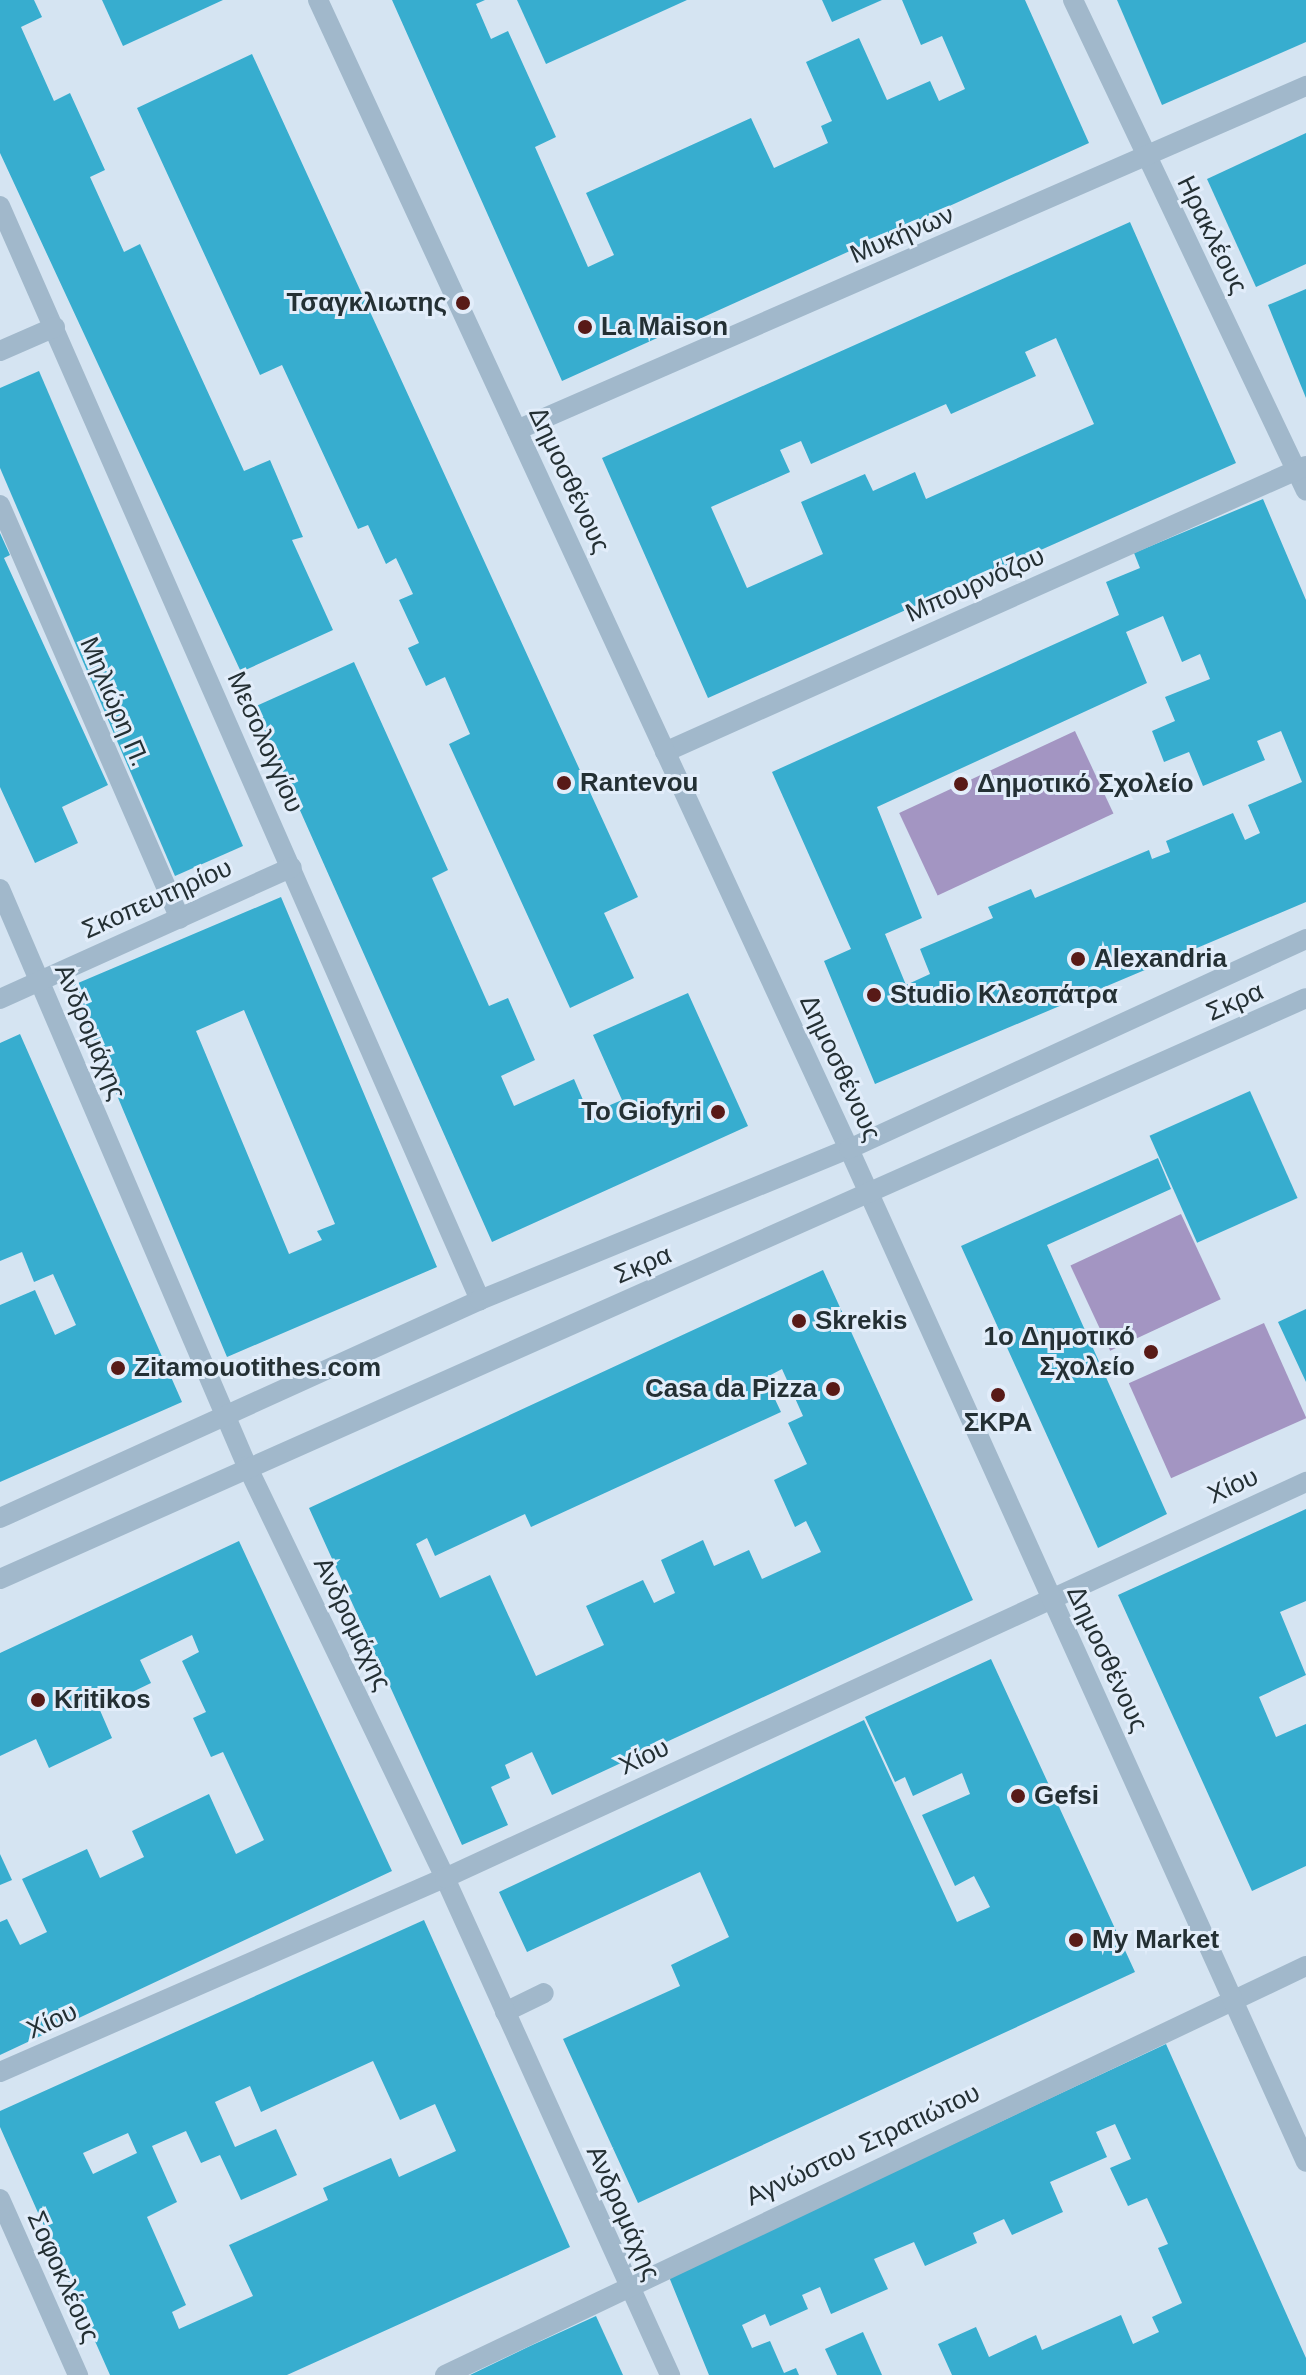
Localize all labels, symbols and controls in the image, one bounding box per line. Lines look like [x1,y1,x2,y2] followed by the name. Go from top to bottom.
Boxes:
[1170,171,1254,299] street label: Ηρακλέους
[845,199,959,271] street label: Μυκήνων
[286,287,447,319] place label: Τσαγκλιωτης
[454,294,472,312] marker: Τσαγκλιωτης
[601,311,728,343] place label: La Maison
[576,318,594,336] marker: La Maison
[522,402,616,558] street label: Δημοσθένους
[901,541,1049,629] street label: Μπουρνόζου
[73,633,155,771] street label: Μηλιώρη Π.
[220,667,310,817] street label: Μεσολογγίου
[580,767,698,799] place label: Rantevou
[977,768,1194,800] place label: Δημοτικό Σχολείο
[555,774,573,792] marker: Rantevou
[952,775,970,793] marker: Δημοτικό Σχολείο
[77,852,237,946] street label: Σκοπευτηρίου
[1094,943,1227,975] place label: Alexandria
[1069,950,1087,968] marker: Alexandria
[47,960,133,1104] street label: Ανδρομάχης
[1202,976,1268,1028] street label: Σκρα
[890,979,1118,1011] place label: Studio Κλεοπάτρα
[865,986,883,1004] marker: Studio Κλεοπάτρα
[793,990,887,1146] street label: Δημοσθένους
[581,1096,702,1128] place label: To Giofyri
[709,1103,727,1121] marker: To Giofyri
[610,1239,676,1291] street label: Σκρα
[815,1305,908,1337] place label: Skrekis
[790,1312,808,1330] marker: Skrekis
[983,1321,1135,1382] place label: 1o Δημοτικό Σχολείο
[1142,1343,1160,1361] marker: 1o Δημοτικό Σχολείο
[134,1352,381,1384] place label: Zitamouotithes.com
[109,1359,127,1377] marker: Zitamouotithes.com
[645,1373,817,1405] place label: Casa da Pizza
[824,1380,842,1398] marker: Casa da Pizza
[989,1386,1007,1404] marker: ΣΚΡΑ
[964,1407,1032,1439] place label: ΣΚΡΑ
[1203,1461,1263,1511] street label: Χίου
[306,1552,398,1696] street label: Ανδρομάχης
[1060,1581,1154,1737] street label: Δημοσθένους
[54,1684,151,1716] place label: Kritikos
[29,1691,47,1709] marker: Kritikos
[614,1732,674,1782] street label: Χίου
[1034,1780,1099,1812] place label: Gefsi
[1009,1787,1027,1805] marker: Gefsi
[1092,1924,1219,1956] place label: My Market
[1067,1931,1085,1949] marker: My Market
[22,1996,82,2046] street label: Χίου
[741,2077,985,2213] street label: Αγνώστου Στρατιώτου
[579,2141,667,2285] street label: Ανδρομάχης
[20,2206,106,2348] street label: Σοφοκλέους

